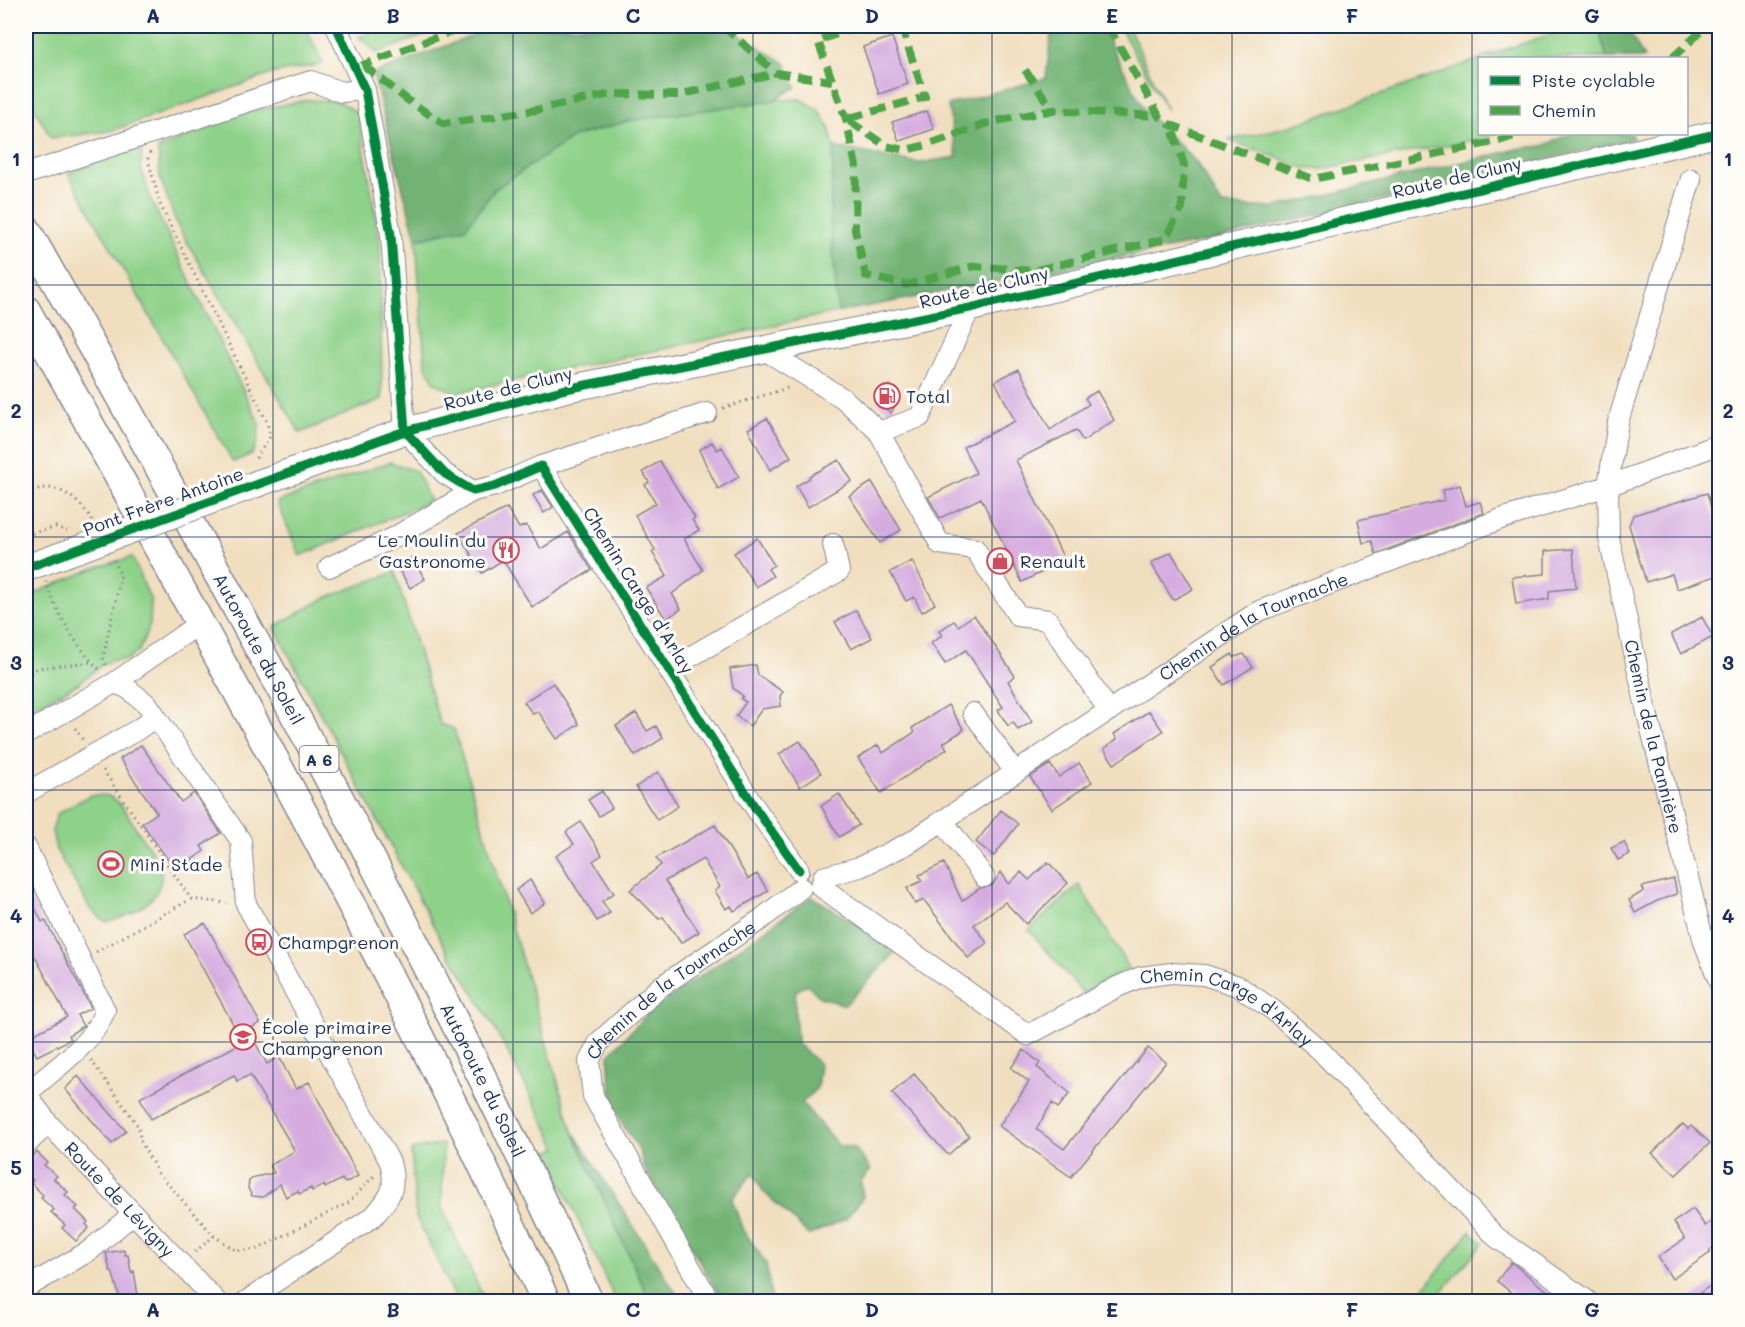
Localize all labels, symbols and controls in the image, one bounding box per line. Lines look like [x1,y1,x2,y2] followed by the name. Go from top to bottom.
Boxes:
[146,2,160,28] text: A
[386,2,400,28] text: B
[626,2,641,28] text: C
[865,2,879,28] text: D
[1106,2,1118,28] text: E
[1346,2,1359,28] text: F
[1584,2,1600,28] text: G
[1478,57,1688,135] legend
[1532,68,1656,92] text: Piste cyclable
[1532,98,1596,122] text: Chemin
[12,145,20,171] text: 1
[1724,145,1732,171] text: 1
[1390,150,1524,204] street label: Route de Cluny
[917,260,1051,314] street label: Route de Cluny
[441,360,575,416] street label: Route de Cluny
[872,381,902,411] fuel station icon: Total
[906,384,950,408] place label: Total
[10,397,22,423] text: 2
[1722,397,1734,423] text: 2
[79,461,247,541] street label: Pont Frère Antoine
[578,502,700,678] street label: Chemin Carge d'Arlay
[378,528,486,573] place label: Le Moulin du Gastronome
[491,535,521,565] restaurant icon: Le Moulin du Gastronome
[985,546,1015,576] shop icon: Renault
[1020,549,1086,573] place label: Renault
[1154,566,1351,686] street label: Chemin de la Tournache
[208,569,310,729] street label: Autoroute du Soleil
[1619,637,1689,836] street label: Chemin de la Pannière
[10,649,22,675] text: 3
[1722,649,1734,675] text: 3
[300,746,338,772] road number: A 6
[96,849,126,879] sports icon: Mini Stade
[130,852,223,876] place label: Mini Stade
[10,902,23,928] text: 4
[1722,902,1735,928] text: 4
[580,914,760,1063] street label: Chemin de la Tournache
[244,927,274,957] bus stop icon: Champgrenon
[278,930,399,954] place label: Champgrenon
[1138,961,1319,1051] street label: Chemin Carge d'Arlay
[435,999,531,1161] street label: Autoroute du Soleil
[262,1015,392,1060] place label: École primaire Champgrenon
[228,1022,258,1052] school or university icon: École primaire Champgrenon
[60,1136,180,1262] street label: Route de Lévigny
[10,1154,22,1180] text: 5
[1722,1154,1734,1180] text: 5
[146,1296,160,1322] text: A
[386,1296,400,1322] text: B
[626,1296,641,1322] text: C
[865,1296,879,1322] text: D
[1106,1296,1118,1322] text: E
[1346,1296,1359,1322] text: F
[1584,1296,1600,1322] text: G

